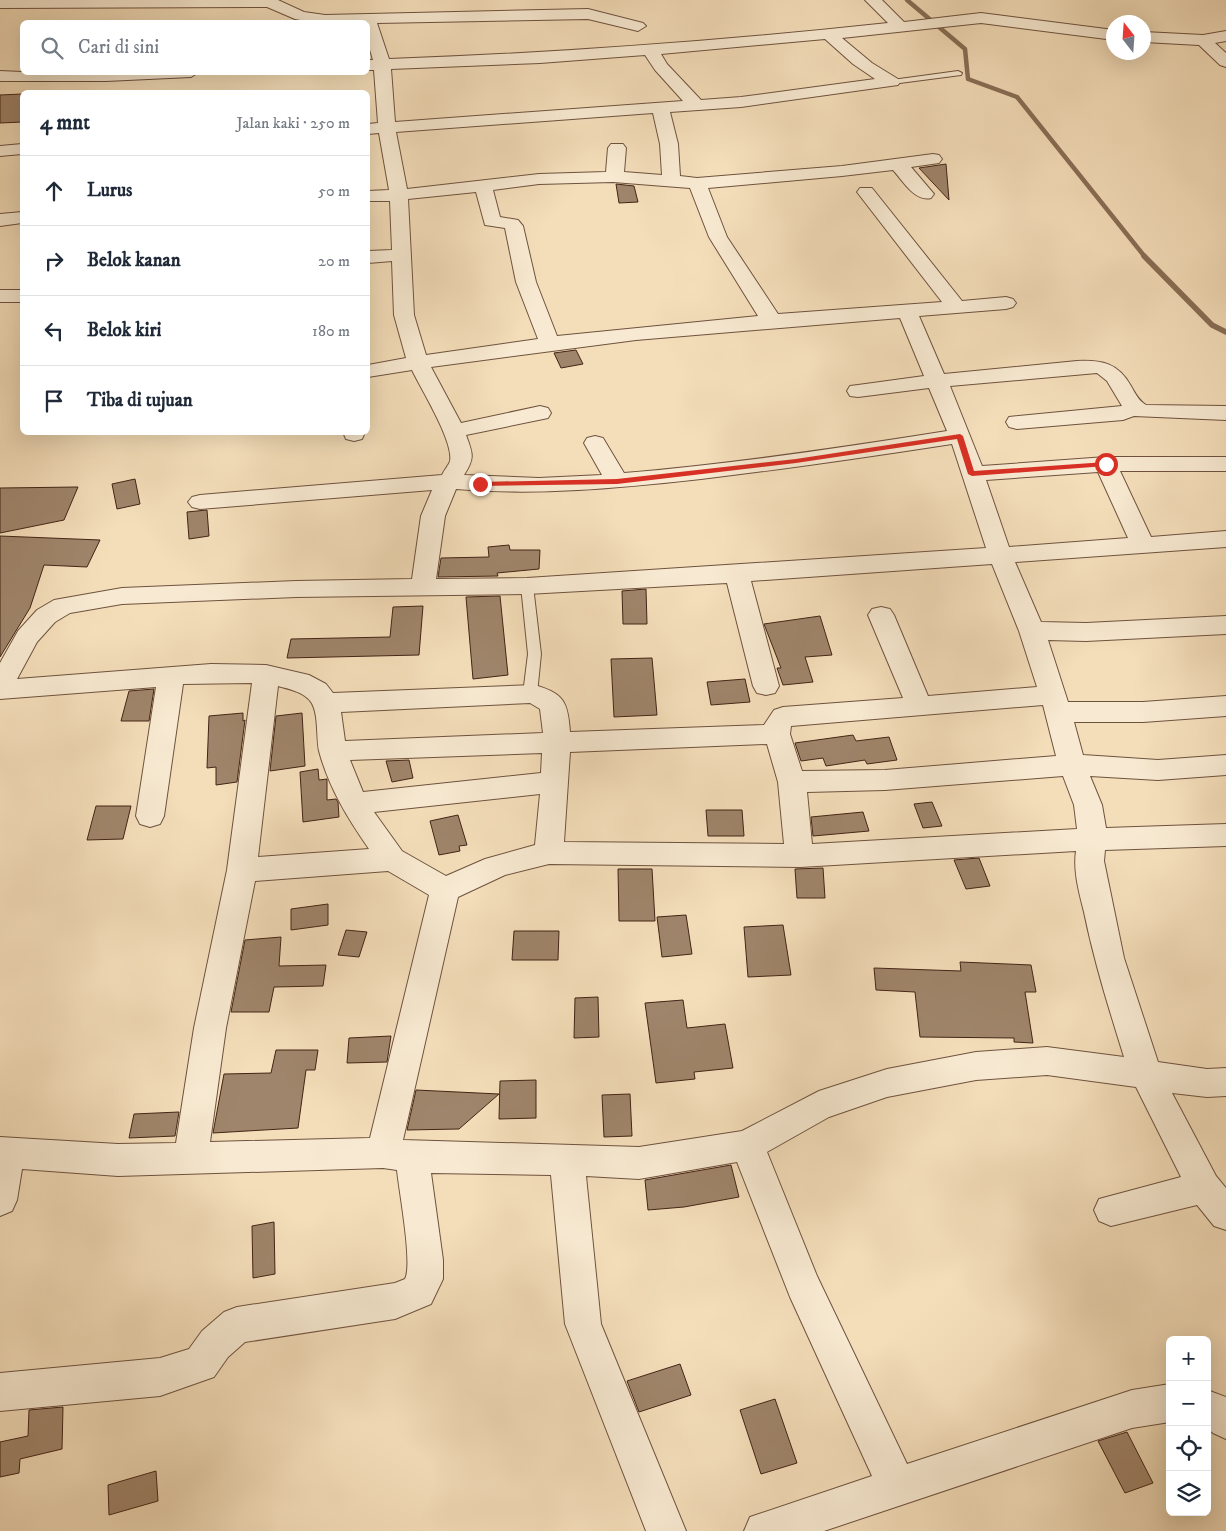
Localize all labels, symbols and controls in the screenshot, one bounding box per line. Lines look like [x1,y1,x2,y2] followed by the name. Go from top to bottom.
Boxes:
[1106,15,1151,60] north arrow
[20,20,370,75] search box
[38,34,66,62] icon: search
[78,36,159,59] text: Cari di sini
[40,110,90,136] text: 4 mnt
[236,113,350,133] text: Jalan kaki · 250 m
[40,177,68,205] icon: ahead
[87,179,132,202] text: Lurus
[318,181,350,201] text: 50 m
[40,247,68,275] icon: right
[87,249,181,272] text: Belok kanan
[318,251,350,271] text: 20 m
[40,317,68,345] icon: left
[87,319,161,342] text: Belok kiri
[312,321,350,341] text: 180 m
[40,387,68,415] icon: arrive
[87,389,193,412] text: Tiba di tujuan
[1095,453,1118,476] route start
[469,473,492,496] route end
[1166,1336,1211,1516] map controls
[1166,1336,1211,1381] button: +
[1166,1381,1211,1426] button: −
[1166,1426,1211,1471] button: locate
[1166,1471,1211,1516] button: layers

